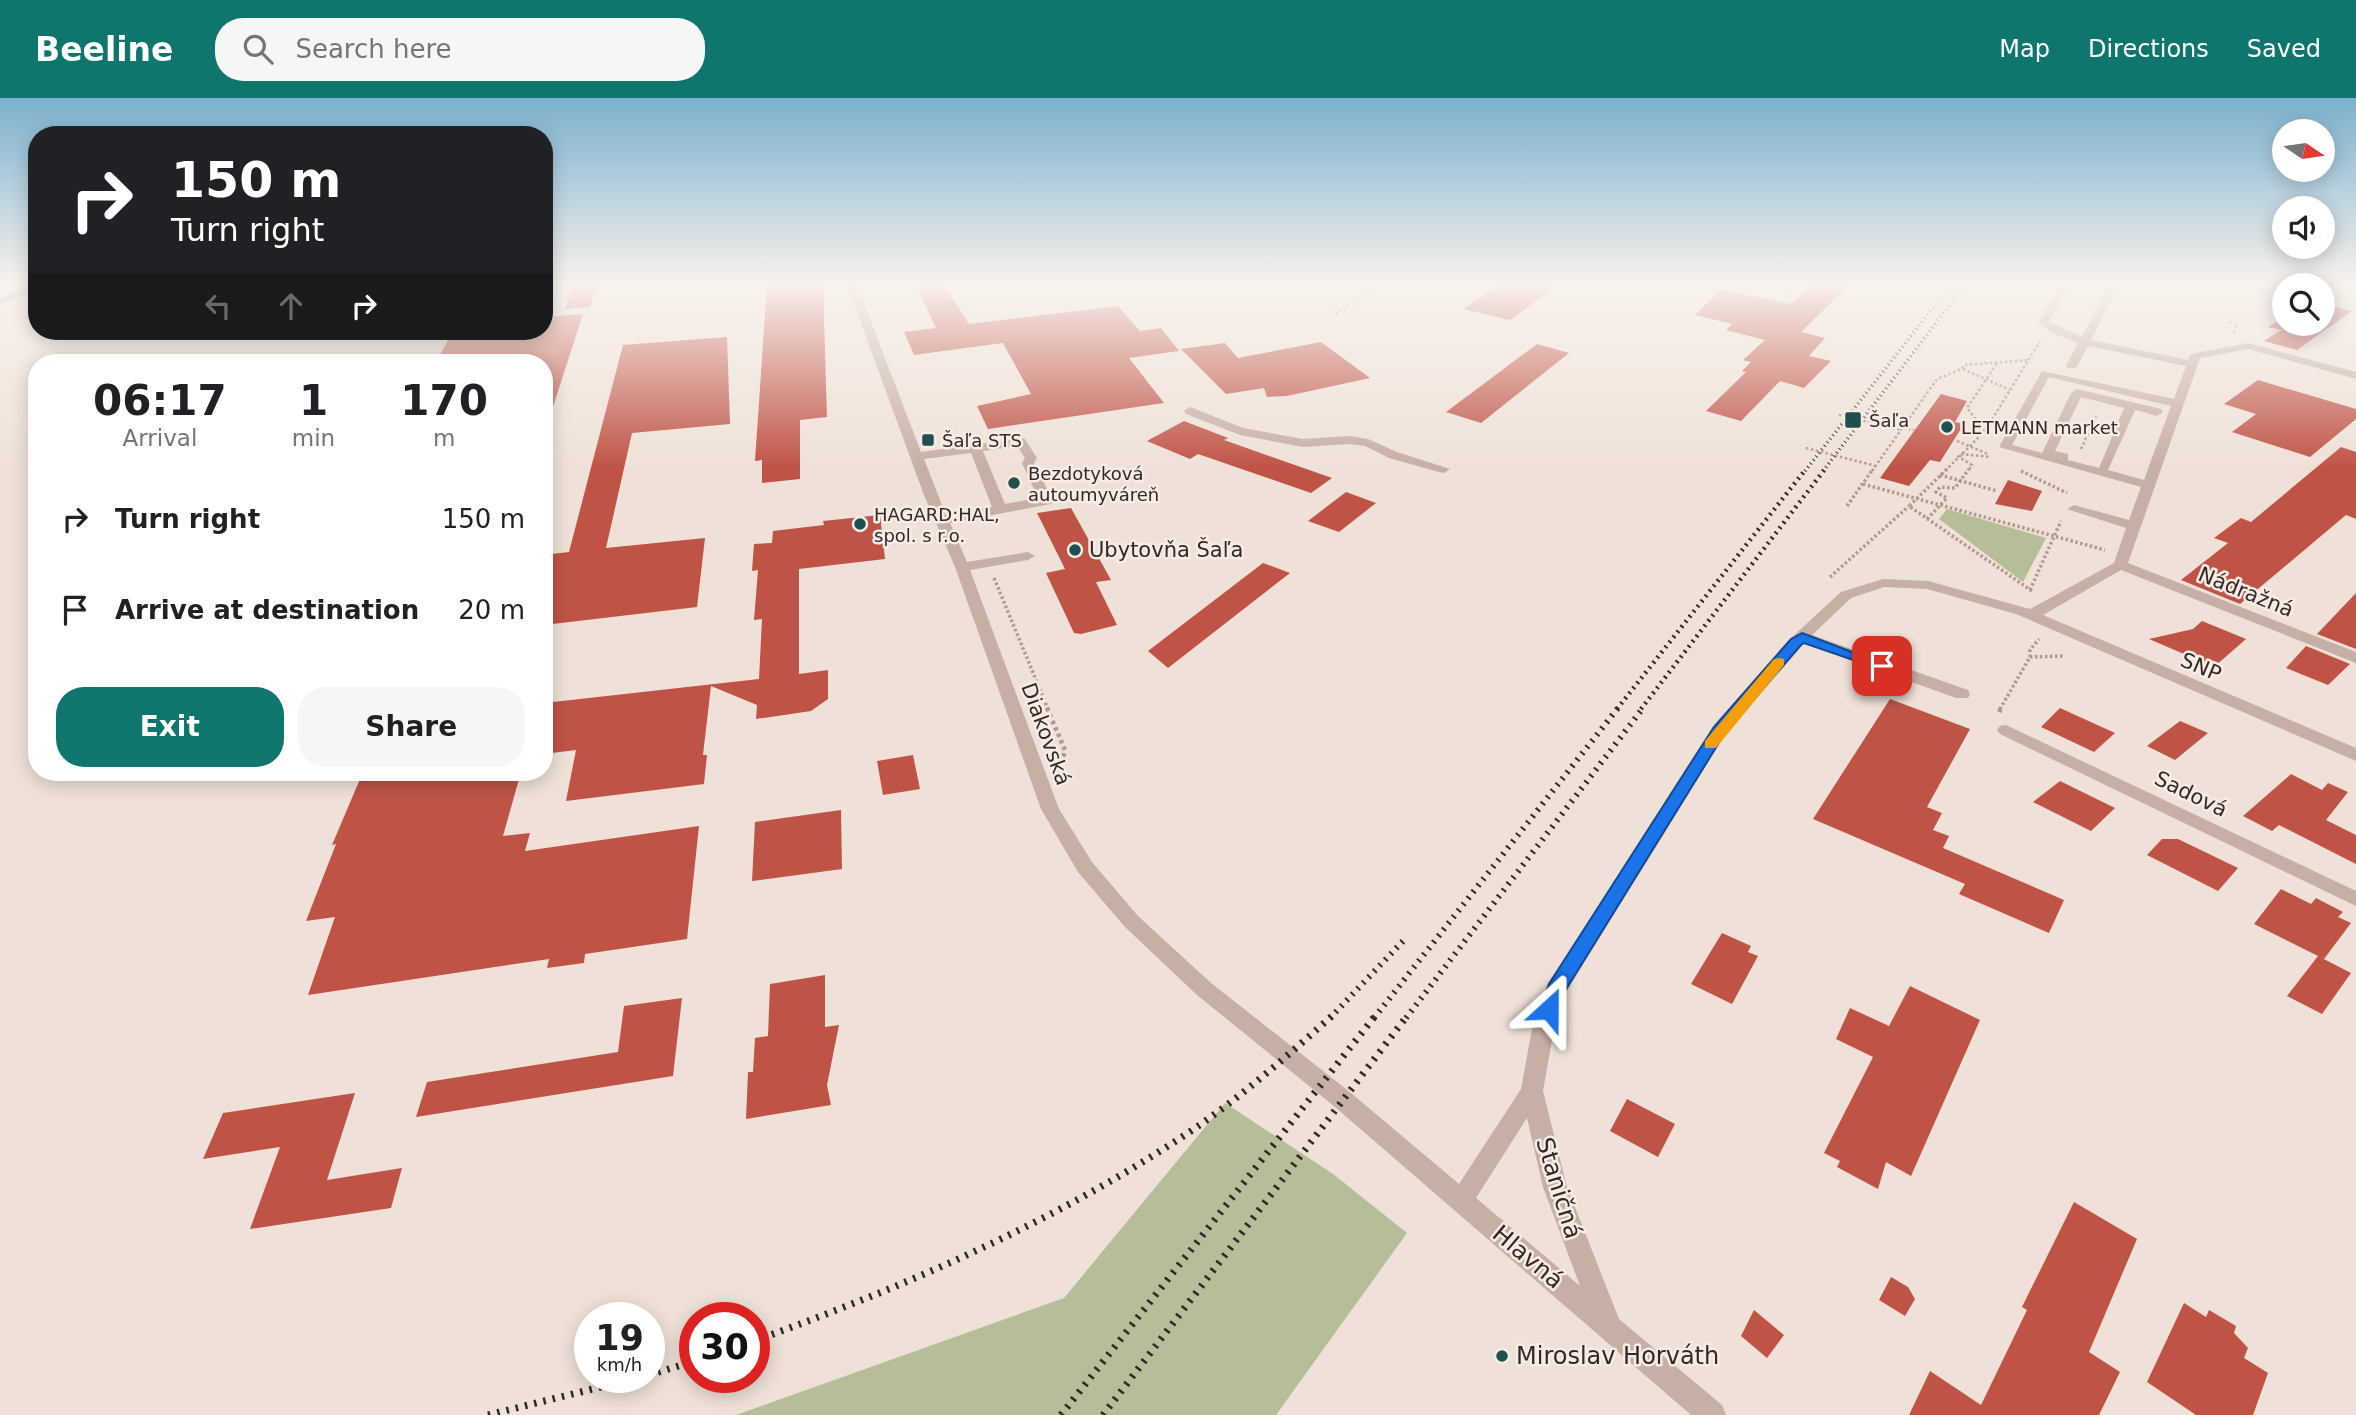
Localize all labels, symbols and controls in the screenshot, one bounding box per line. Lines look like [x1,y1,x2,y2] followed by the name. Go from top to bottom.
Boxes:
[215,18,705,81] search box
[35,30,173,69] text: Beeline
[239,30,277,68] icon: search
[295,34,452,64] text: Search here
[1999,35,2050,63] text: Map
[2088,35,2209,63] text: Directions
[2247,35,2321,63] text: Saved
[2272,119,2334,182] north arrow
[2272,119,2335,336] map controls
[171,152,341,209] text: 150 m
[56,154,147,245] icon: right
[2272,196,2335,259] button: sound
[171,211,324,249] text: Turn right
[2272,273,2335,336] button: search
[199,287,237,325] icon: left
[272,287,310,325] icon: ahead
[345,287,383,325] icon: right
[93,376,227,425] text: 06:17
[299,376,328,425] text: 1
[400,376,488,425] text: 170
[1843,410,1863,430] marker: Šaľa
[1869,410,1909,431] place label: Šaľa
[1961,417,2118,438] place label: LETMANN market
[1939,419,1955,435] marker: LETMANN market
[123,425,197,451] text: Arrival
[292,425,335,451] text: min
[433,425,455,451] text: m
[942,430,1022,451] place label: Šaľa STS
[920,432,936,448] marker: Šaľa STS
[1028,463,1159,505] place label: Bezdotyková autoumyváreň
[1006,475,1022,491] marker: Bezdotyková autoumyváreň
[56,500,94,538] icon: right
[115,504,260,534] text: Turn right
[442,504,525,534] text: 150 m
[874,504,1000,546] place label: HAGARD:HAL, spol. s r.o.
[852,516,868,532] marker: HAGARD:HAL, spol. s r.o.
[1089,537,1243,562] place label: Ubytovňa Šaľa
[1067,542,1083,558] marker: Ubytovňa Šaľa
[2195,562,2297,622] street label: Nádražná
[56,591,94,629] icon: arrive
[115,595,419,625] text: Arrive at destination
[458,595,525,625] text: 20 m
[1852,636,1912,696] pin
[1863,647,1901,685] icon: arrive
[2177,648,2225,686] street label: SNP
[1016,680,1076,788] street label: Diakovská
[56,687,284,767] button: Exit
[298,687,525,767] button: Share
[2151,766,2231,822] street label: Sadová
[1512,972,1586,1046] position arrow
[1530,1134,1588,1242] street label: Staničná
[1487,1219,1569,1295] street label: Hlavná
[679,1302,770,1393] speed limit sign: 30
[595,1318,644,1358] text: 19
[1516,1342,1719,1370] place label: Miroslav Horváth
[1494,1348,1510,1364] marker: Miroslav Horváth
[597,1354,642,1375] text: km/h

